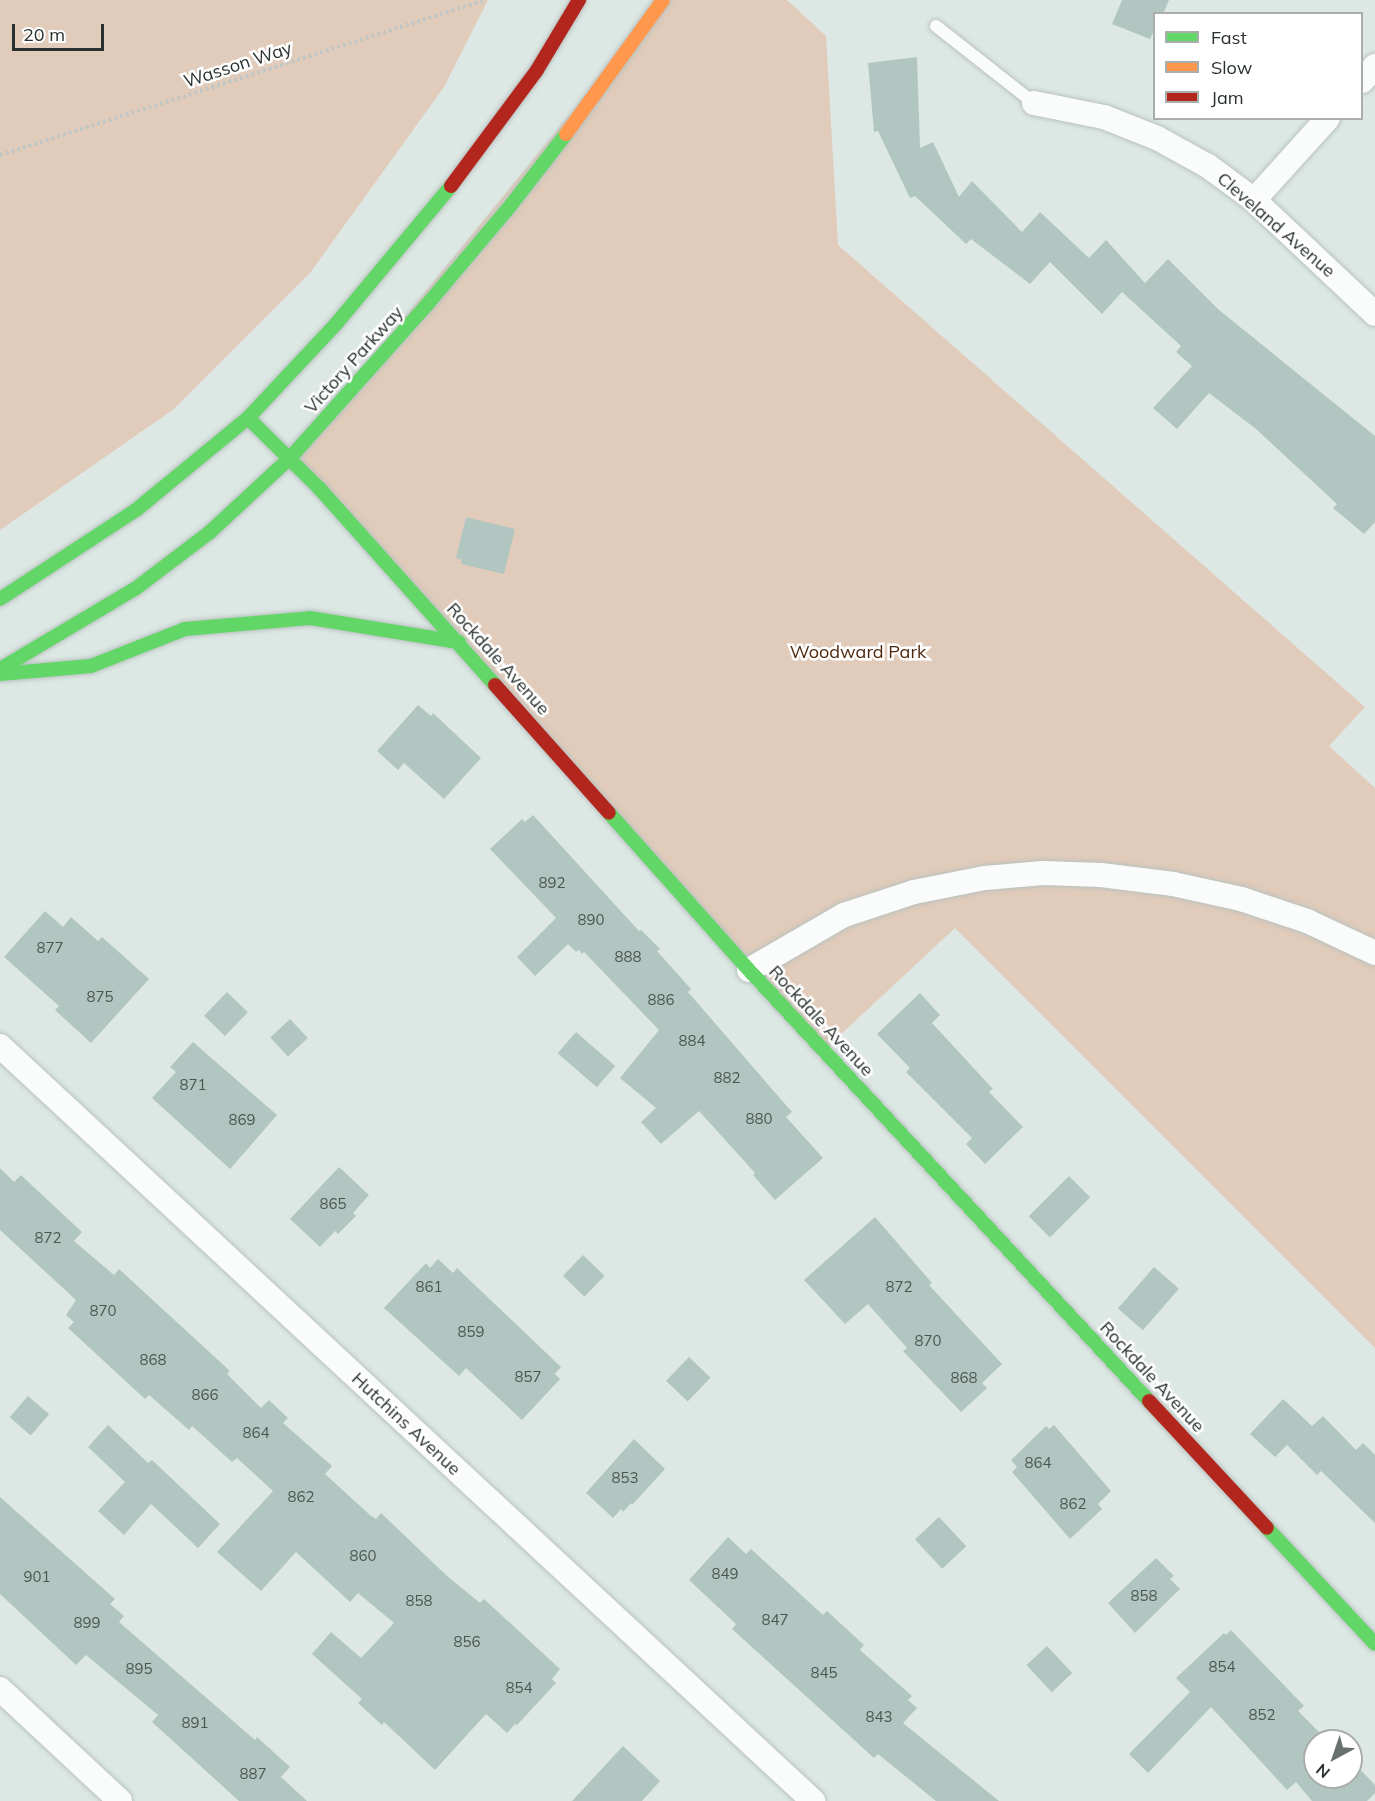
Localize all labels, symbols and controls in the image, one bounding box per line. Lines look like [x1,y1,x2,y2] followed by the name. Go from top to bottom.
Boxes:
[15,12,106,50] scale bar
[1153,12,1363,120] legend
[23,23,65,46] text: 20 m
[1211,26,1247,49] text: Fast
[181,37,295,93] street label: Wasson Way
[1211,56,1252,79] text: Slow
[1211,86,1244,109] text: Jam
[1213,168,1339,282] street label: Cleveland Avenue
[300,302,408,418] street label: Victory Parkway
[442,598,554,720] street label: Rockdale Avenue
[790,641,926,663] park label: Woodward Park
[539,874,565,892] house number: 892
[578,911,604,929] house number: 890
[37,939,63,957] house number: 877
[615,948,641,966] house number: 888
[764,961,878,1081] street label: Rockdale Avenue
[87,988,113,1006] house number: 875
[648,991,674,1009] house number: 886
[679,1032,705,1050] house number: 884
[714,1069,740,1087] house number: 882
[180,1076,206,1094] house number: 871
[746,1110,772,1128] house number: 880
[229,1111,255,1129] house number: 869
[320,1195,346,1213] house number: 865
[35,1229,61,1247] house number: 872
[416,1278,442,1296] house number: 861
[886,1278,912,1296] house number: 872
[90,1302,116,1320] house number: 870
[1095,1317,1209,1437] street label: Rockdale Avenue
[458,1323,484,1341] house number: 859
[915,1332,941,1350] house number: 870
[140,1351,166,1369] house number: 868
[347,1368,465,1480] street label: Hutchins Avenue
[515,1368,541,1386] house number: 857
[951,1369,977,1387] house number: 868
[192,1386,218,1404] house number: 866
[243,1424,269,1442] house number: 864
[1025,1454,1051,1472] house number: 864
[612,1469,638,1487] house number: 853
[288,1488,314,1506] house number: 862
[1060,1495,1086,1513] house number: 862
[350,1547,376,1565] house number: 860
[712,1565,738,1583] house number: 849
[24,1568,50,1586] house number: 901
[1131,1587,1157,1605] house number: 858
[406,1592,432,1610] house number: 858
[762,1611,788,1629] house number: 847
[74,1614,100,1632] house number: 899
[454,1633,480,1651] house number: 856
[1209,1658,1235,1676] house number: 854
[126,1660,152,1678] house number: 895
[811,1664,837,1682] house number: 845
[506,1679,532,1697] house number: 854
[1249,1706,1275,1724] house number: 852
[866,1708,892,1726] house number: 843
[182,1714,208,1732] house number: 891
[1303,1729,1363,1789] north arrow
[1312,1760,1334,1783] text: N
[240,1765,266,1783] house number: 887

